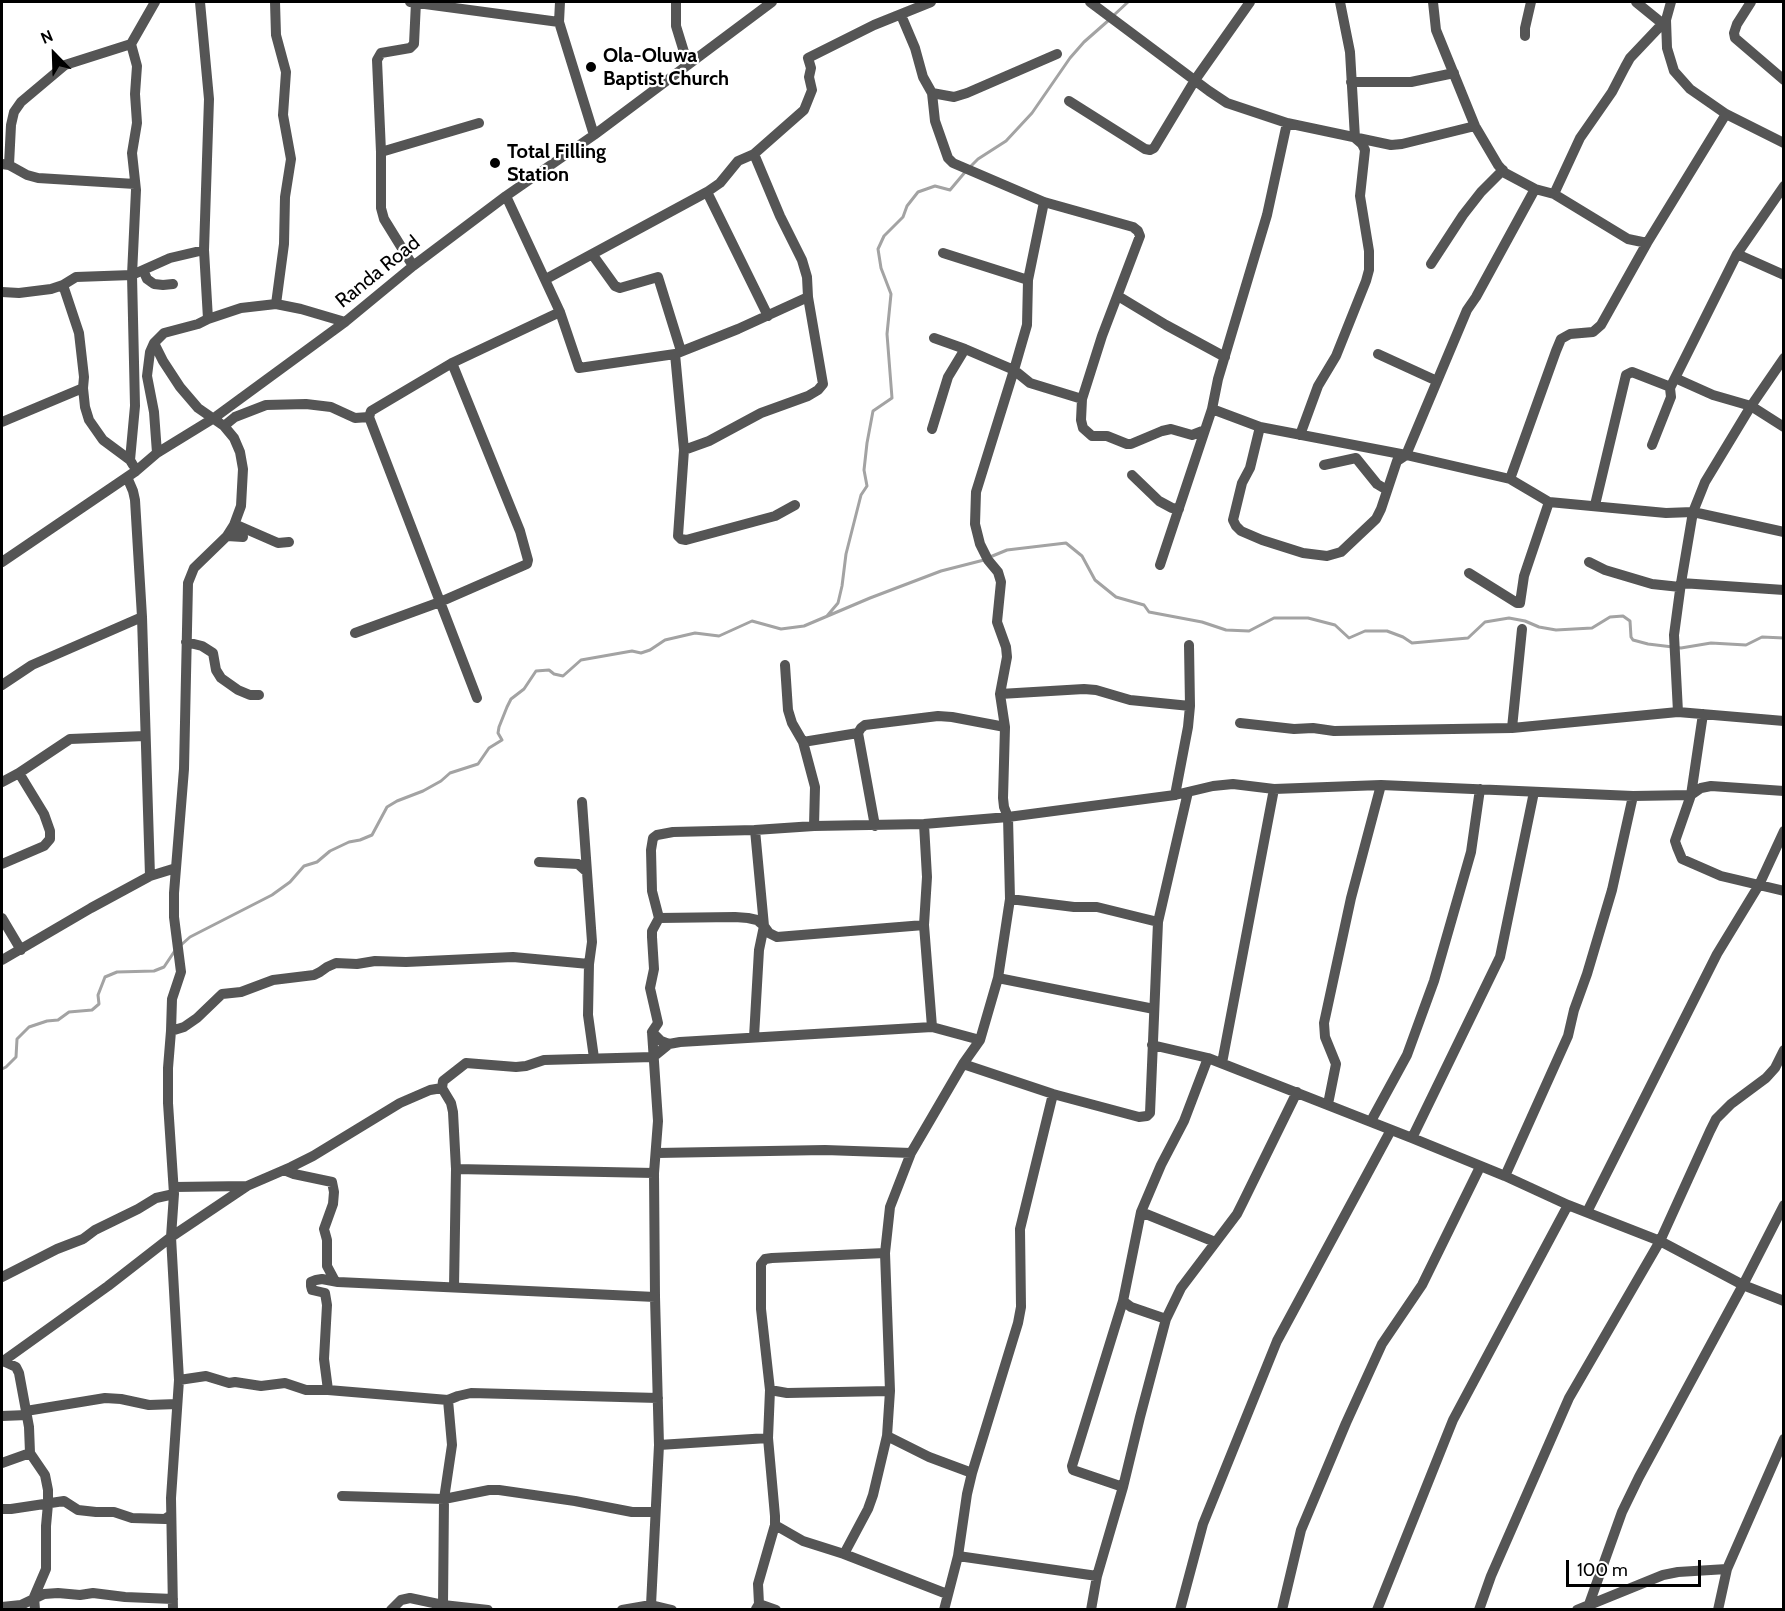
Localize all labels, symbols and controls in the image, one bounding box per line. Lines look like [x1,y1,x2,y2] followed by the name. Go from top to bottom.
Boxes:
[24,24,84,84] north arrow
[38,26,56,48] text: N
[603,44,729,91] place label: Ola-Oluwa Baptist Church
[584,60,598,74] marker: Ola-Oluwa Baptist Church
[507,140,606,187] place label: Total Filling Station
[488,156,502,170] marker: Total Filling Station
[331,231,425,313] street label: Randa Road
[1569,1548,1704,1586] scale bar
[1577,1559,1628,1581] text: 100 m

